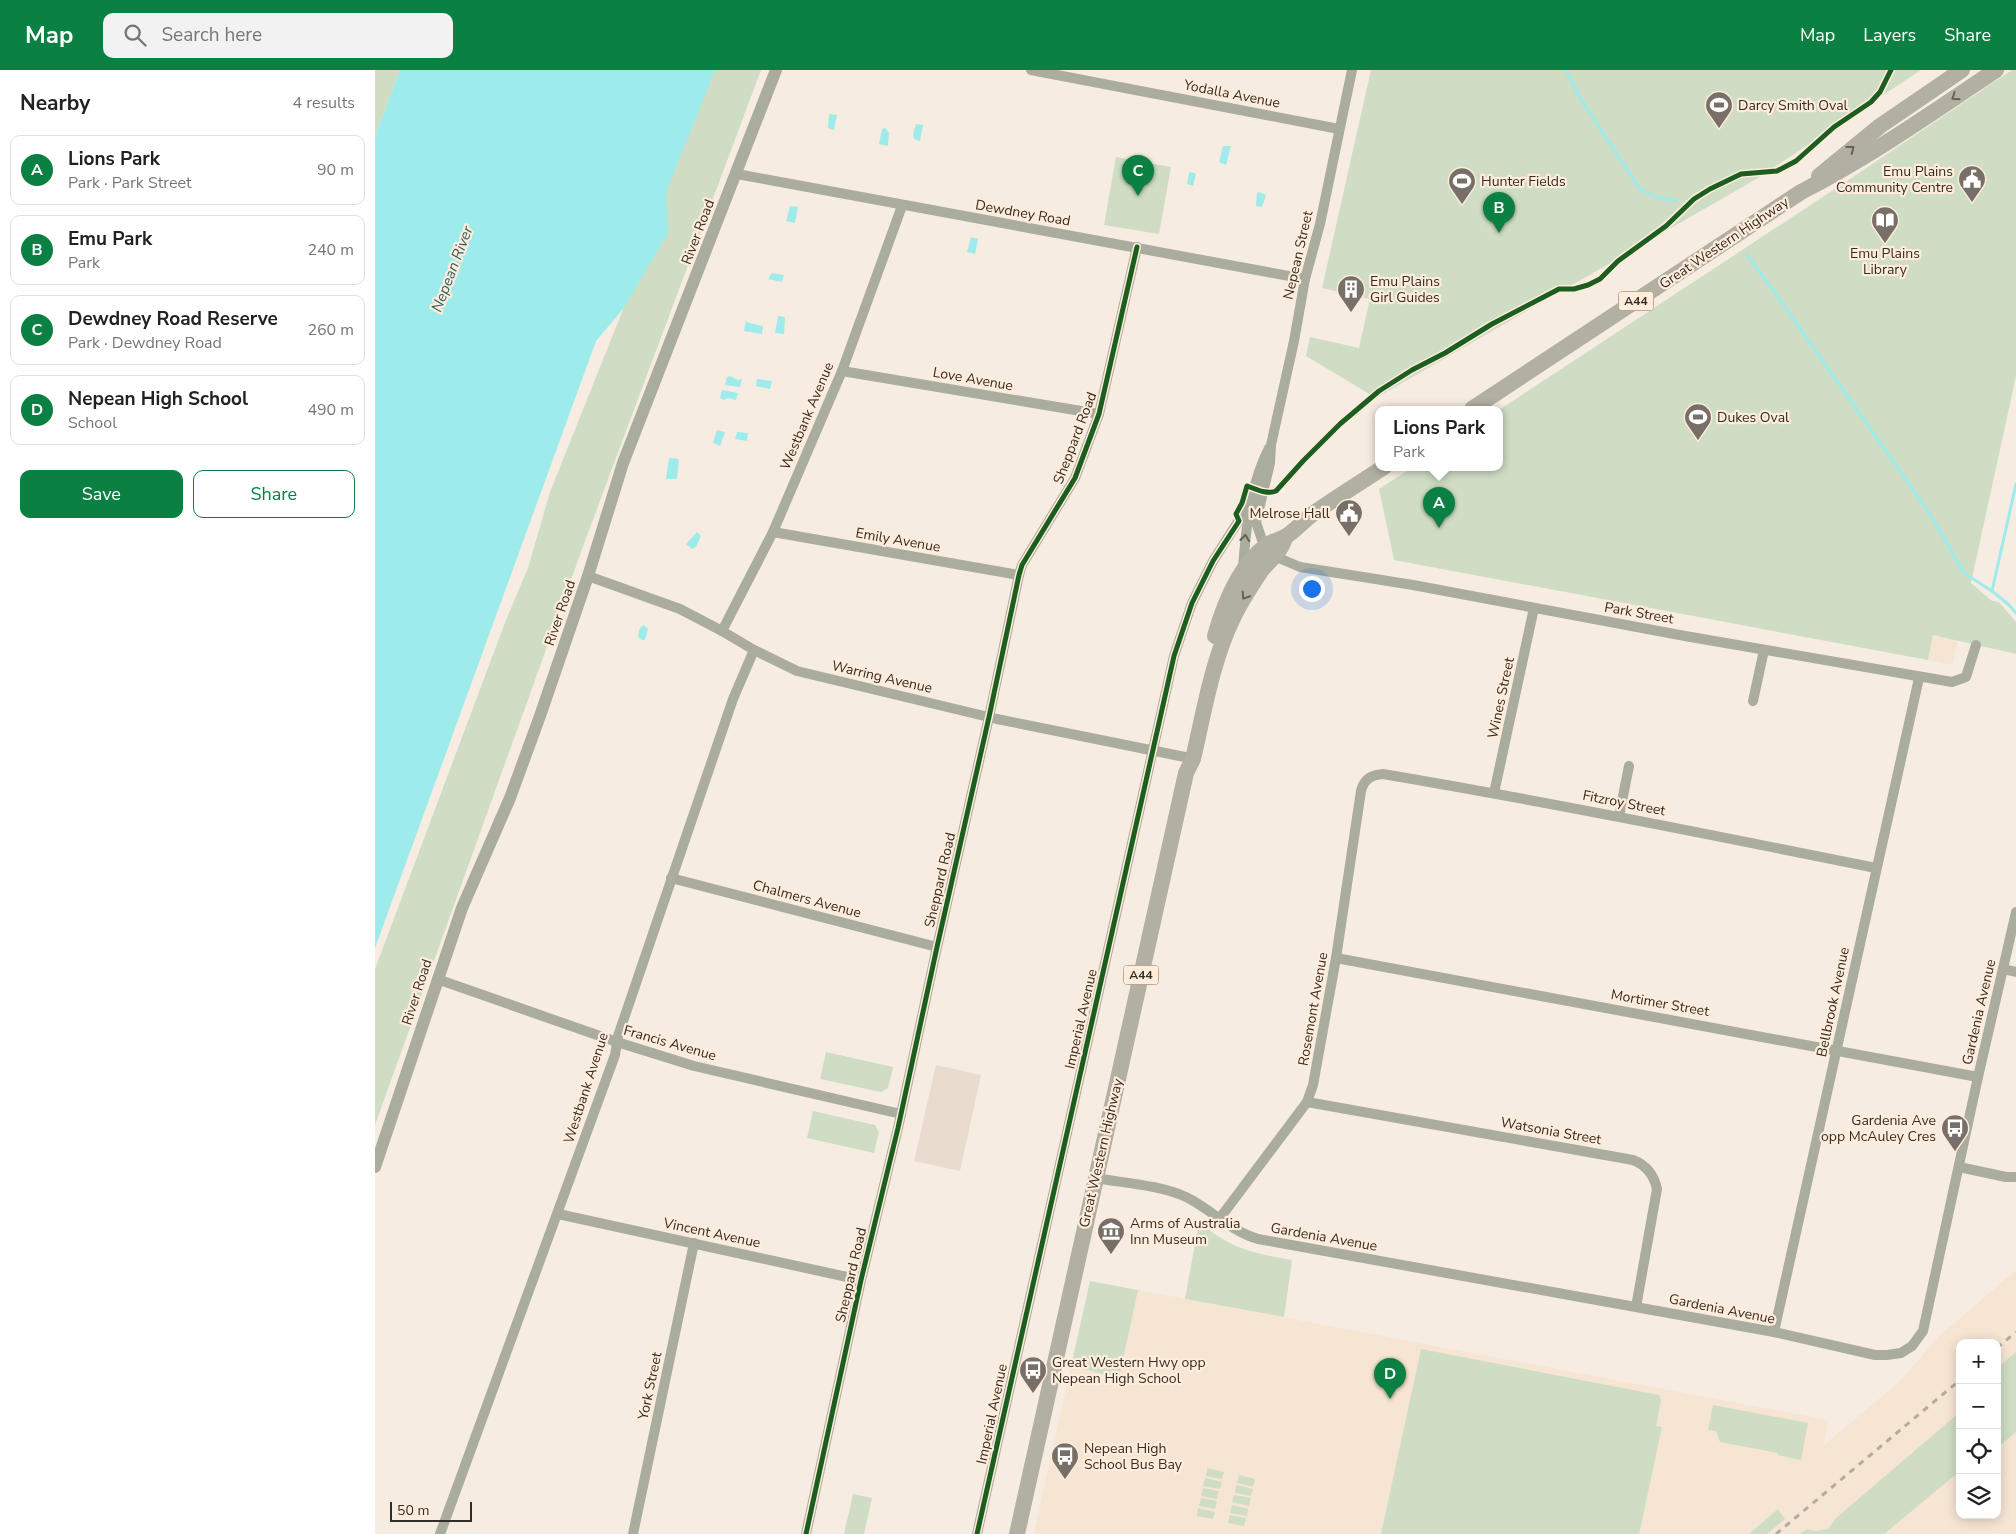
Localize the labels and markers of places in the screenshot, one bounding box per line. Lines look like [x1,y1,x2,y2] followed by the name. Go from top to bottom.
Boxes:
[1704,90,1734,129] sports icon: Darcy Smith Oval
[1738,96,1849,115] place label: Darcy Smith Oval
[1122,155,1154,196] pin: C
[1836,162,1953,197] place label: Emu Plains Community Centre
[1957,164,1987,203] public building icon: Emu Plains Community Centre
[1447,166,1477,205] sports icon: Hunter Fields
[1481,172,1566,191] place label: Hunter Fields
[1483,192,1515,233] pin: B
[1870,205,1900,244] library icon: Emu Plains Library
[1850,244,1920,279] place label: Emu Plains Library
[1370,272,1440,307] place label: Emu Plains Girl Guides
[1336,274,1366,313] building icon: Emu Plains Girl Guides
[1683,402,1713,441] sports icon: Dukes Oval
[1717,408,1790,427] place label: Dukes Oval
[1423,487,1455,528] pin: A
[1334,498,1364,537] public building icon: Melrose Hall
[1250,504,1331,523] place label: Melrose Hall
[1821,1111,1936,1146] place label: Gardenia Ave opp McAuley Cres
[1940,1113,1970,1152] bus stop icon: Gardenia Ave opp McAuley Cres
[1130,1214,1240,1249] place label: Arms of Australia Inn Museum
[1096,1216,1126,1255] museum icon: Arms of Australia Inn Museum
[1052,1353,1206,1388] place label: Great Western Hwy opp Nepean High School
[1018,1355,1048,1394] bus stop icon: Great Western Hwy opp Nepean High School
[1374,1358,1406,1399] pin: D
[1084,1439,1183,1474] place label: Nepean High School Bus Bay
[1050,1441,1080,1480] bus stop icon: Nepean High School Bus Bay

